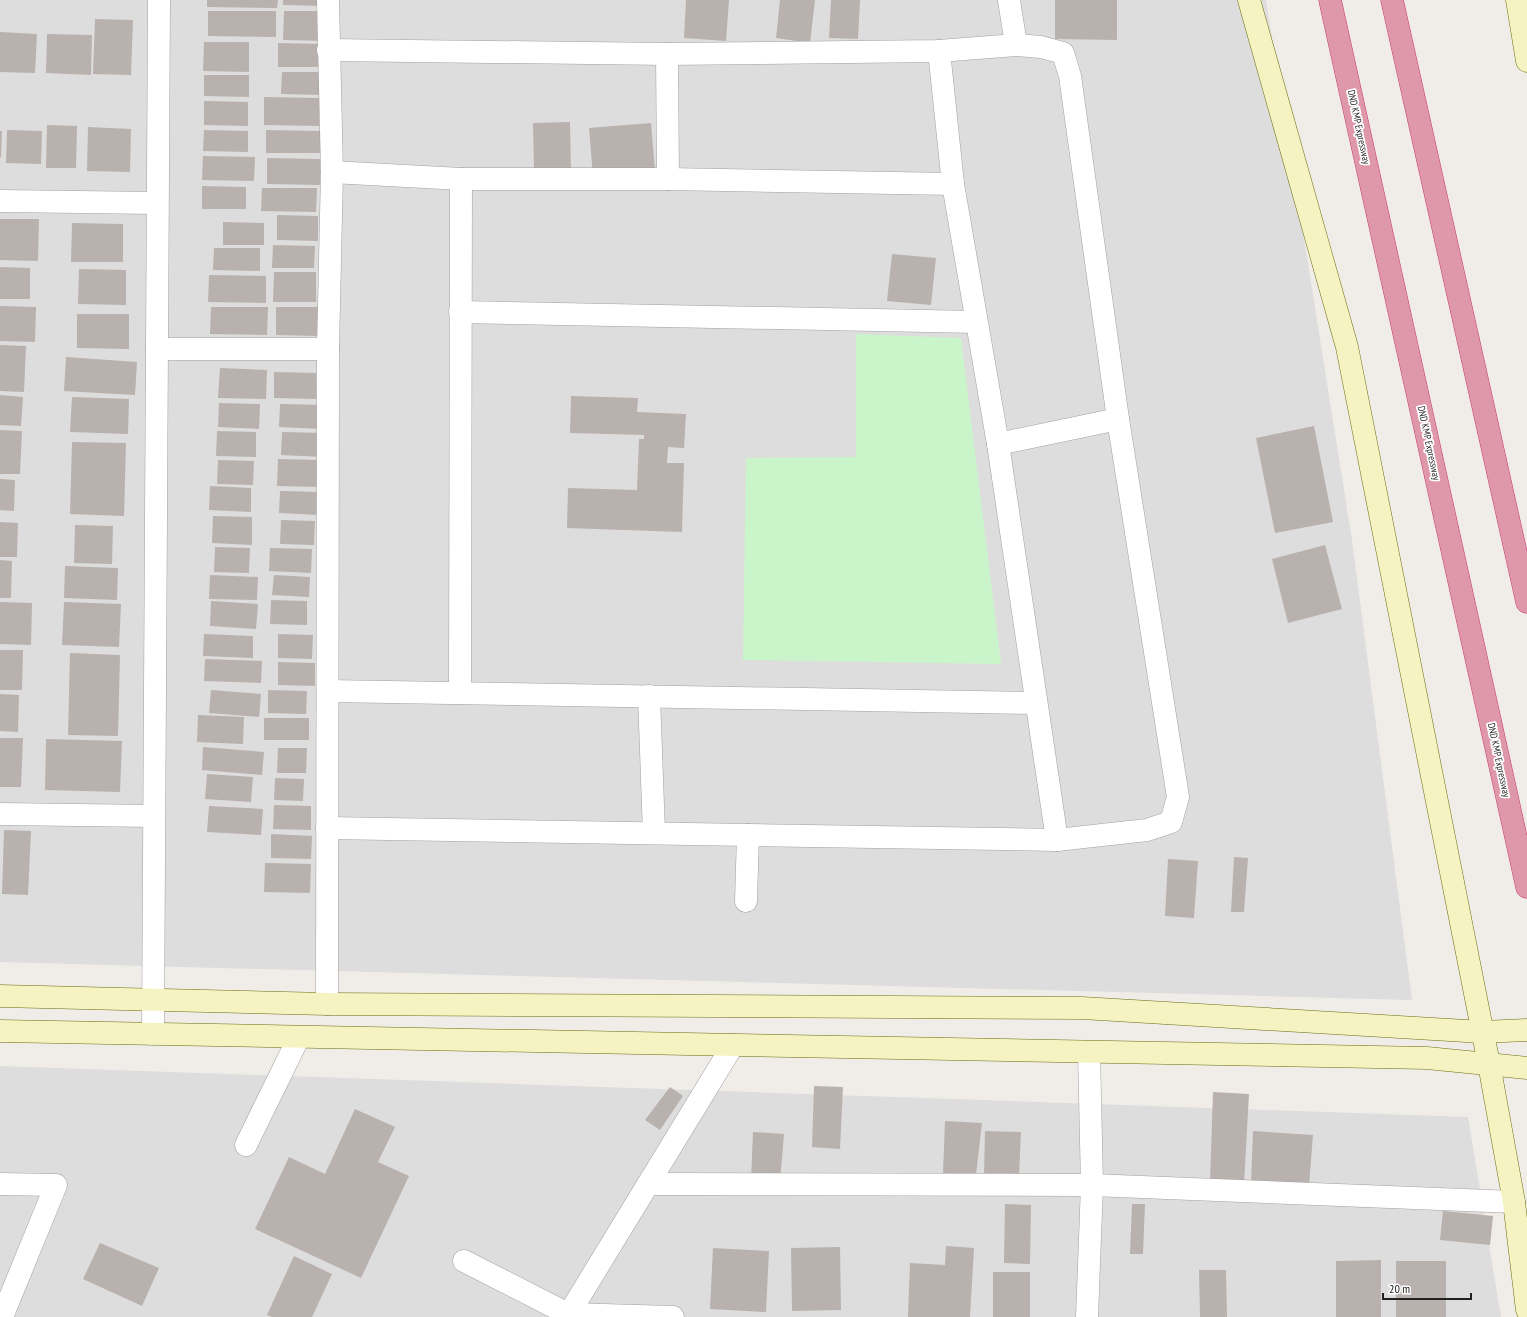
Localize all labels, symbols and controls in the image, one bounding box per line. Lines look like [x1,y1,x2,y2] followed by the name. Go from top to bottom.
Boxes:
[1345,89,1373,166] street label: DND KMP Expressway
[1415,405,1443,482] street label: DND KMP Expressway
[1485,722,1513,799] street label: DND KMP Expressway
[1383,1275,1471,1301] scale bar
[1389,1281,1410,1296] text: 20 m

